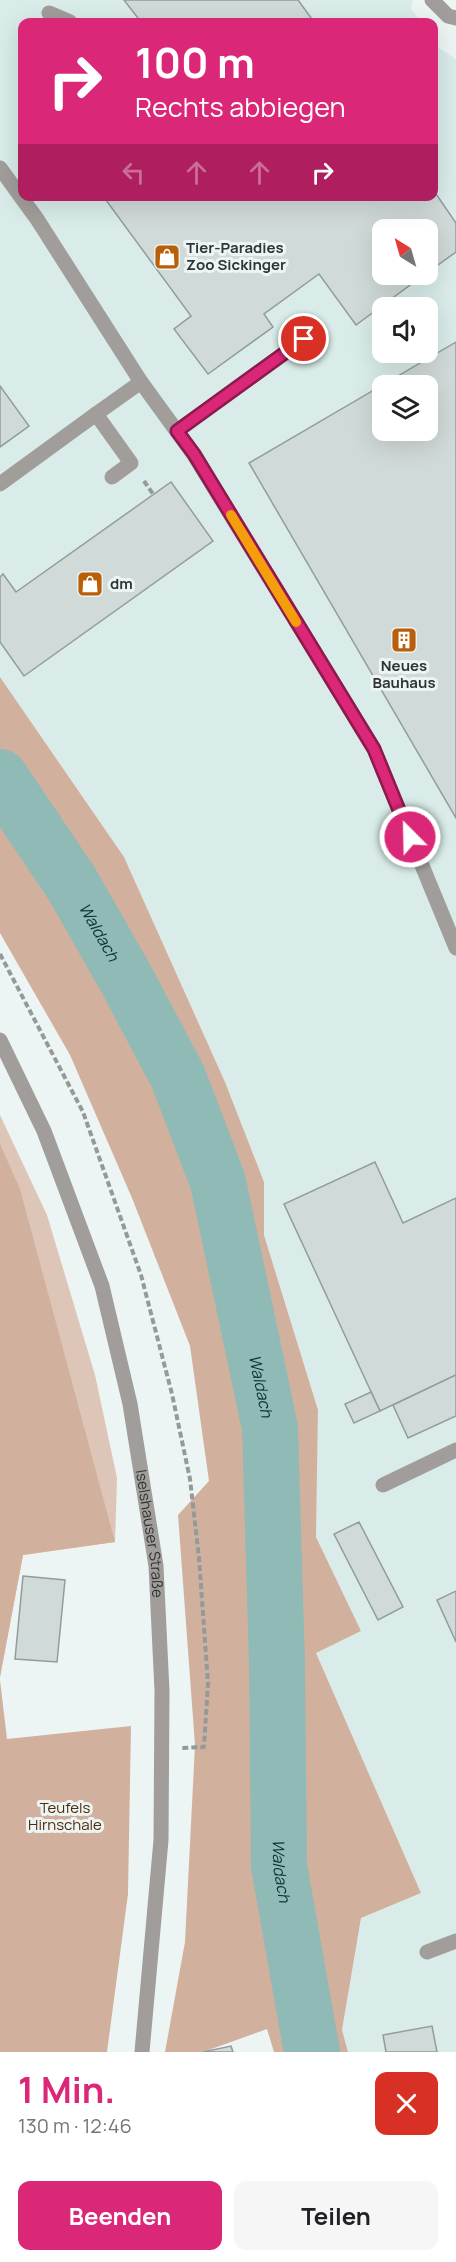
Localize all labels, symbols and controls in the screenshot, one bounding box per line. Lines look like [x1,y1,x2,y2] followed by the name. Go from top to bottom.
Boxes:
[135,33,255,91] text: 100 m
[36,42,114,120] icon: right
[135,88,346,125] text: Rechts abbiegen
[117,156,150,189] icon: left
[180,156,213,189] icon: ahead
[243,156,276,189] icon: ahead
[306,156,339,189] icon: right
[372,219,438,285] north arrow
[372,219,438,441] map controls
[186,237,286,275] place label: Tier-Paradies Zoo Sickinger
[152,242,182,272] shop icon: Tier-Paradies Zoo Sickinger
[372,297,438,363] button: sound
[278,313,329,364] pin
[287,322,320,355] icon: arrive
[372,375,438,441] button: layers
[75,569,105,599] shop icon: dm
[110,573,133,594] place label: dm
[389,625,419,655] building icon: Neues Bauhaus
[372,655,436,693] place label: Neues Bauhaus
[378,805,442,869] position arrow
[74,899,125,965] water label: Waldach
[244,1353,279,1420] water label: Waldach
[131,1468,169,1598] street label: Iselshauser Straße
[28,1797,102,1835] park label: Teufels Hirnschale
[268,1839,296,1905] water label: Waldach
[18,2065,115,2114] text: 1 Min.
[375,2072,438,2135] button: close
[18,2112,132,2139] text: 130 m · 12:46
[18,2181,222,2250] button: Beenden
[234,2181,438,2250] button: Teilen

